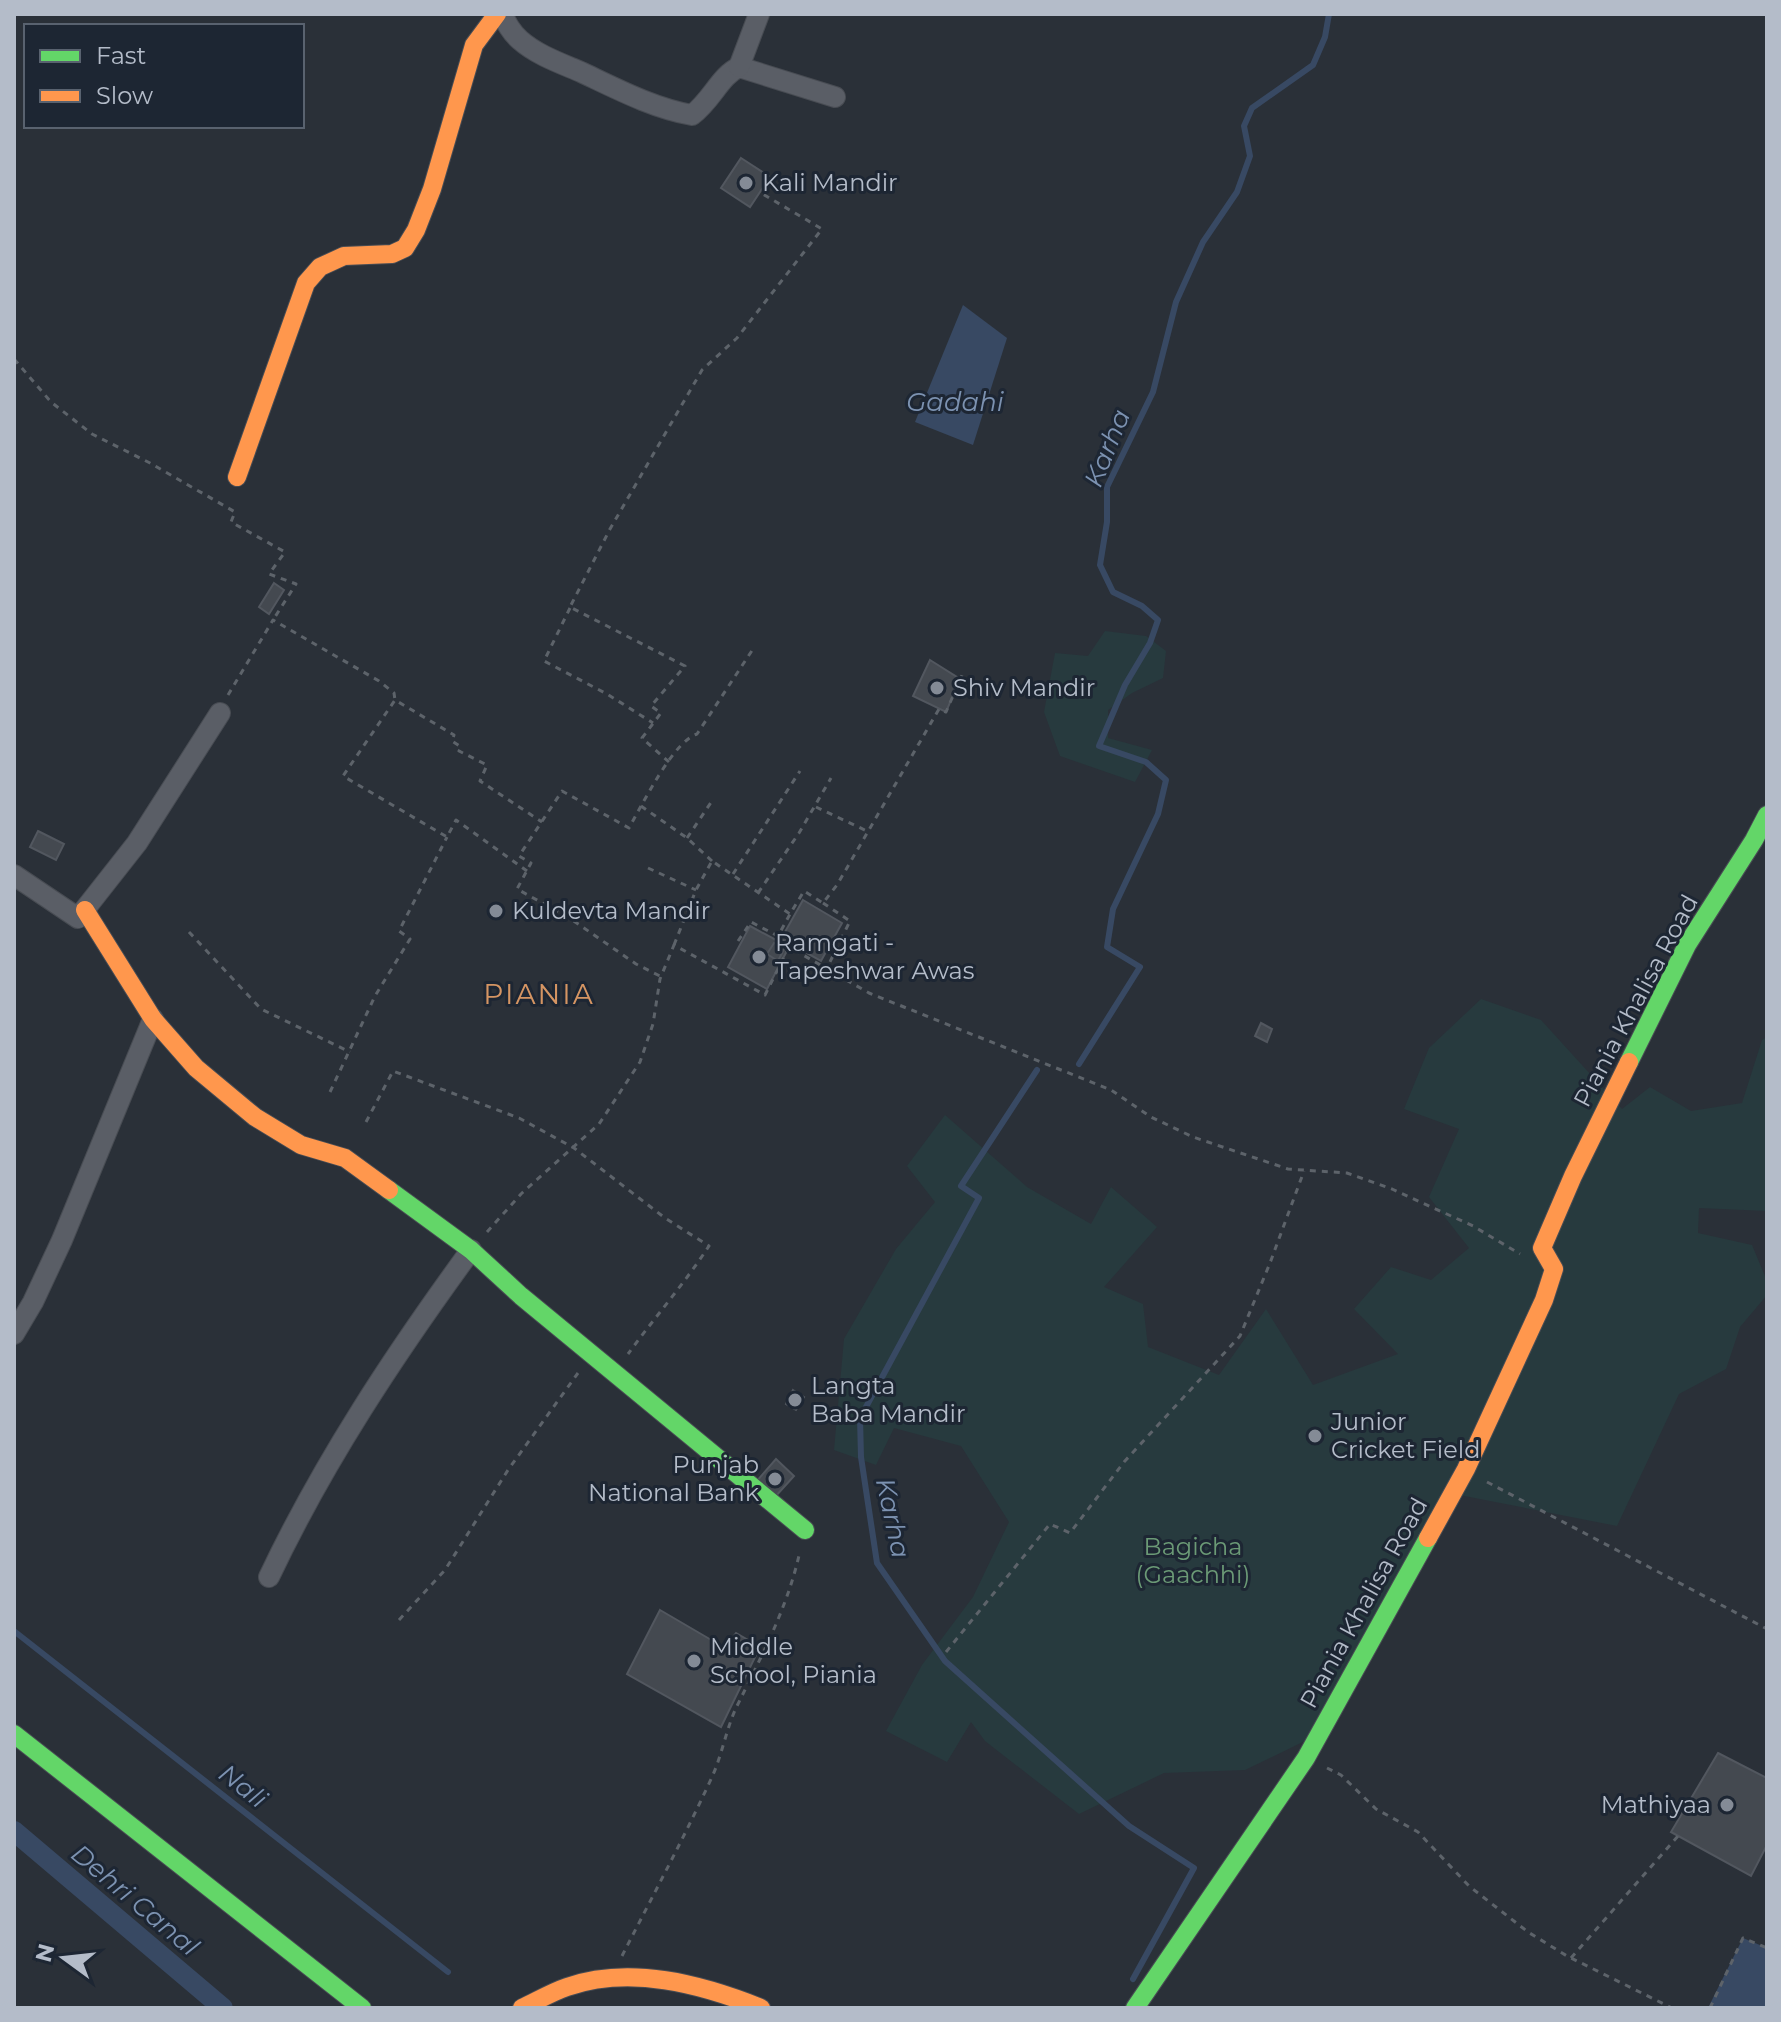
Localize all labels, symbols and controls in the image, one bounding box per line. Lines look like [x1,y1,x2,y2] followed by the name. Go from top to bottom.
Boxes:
[24,24,304,128] legend
[96,41,147,70] text: Fast
[96,81,153,110] text: Slow
[762,168,898,197] place label: Kali Mandir
[737,174,755,192] marker: Kali Mandir
[906,386,1005,418] water label: Gadahi
[1077,404,1137,492] water label: Karha
[953,673,1095,702] place label: Shiv Mandir
[928,679,946,697] marker: Shiv Mandir
[1567,890,1704,1112] street label: Piania Khalisa Road
[512,896,710,925] place label: Kuldevta Mandir
[487,902,505,920] marker: Kuldevta Mandir
[775,928,975,985] place label: Ramgati - Tapeshwar Awas
[750,948,768,966] marker: Ramgati - Tapeshwar Awas
[483,977,595,1011] district label: PIANIA
[811,1371,966,1428] place label: Langta Baba Mandir
[786,1391,804,1409] marker: Langta Baba Mandir
[1330,1407,1480,1464] place label: Junior Cricket Field
[1306,1427,1324,1445] marker: Junior Cricket Field
[588,1450,760,1507] place label: Punjab National Bank
[766,1470,784,1488] marker: Punjab National Bank
[869,1475,917,1561] water label: Karha
[1294,1492,1434,1713] street label: Piania Khalisa Road
[1136,1532,1250,1589] park label: Bagicha (Gaachhi)
[710,1632,877,1689] place label: Middle School, Piania
[685,1652,703,1670] marker: Middle School, Piania
[212,1757,274,1815] water label: Nali
[1601,1790,1711,1819] place label: Mathiyaa
[1718,1796,1736,1814] marker: Mathiyaa
[65,1837,205,1963] water label: Dehri Canal
[24,1918,104,1998] north arrow
[30,1941,61,1965] text: N

